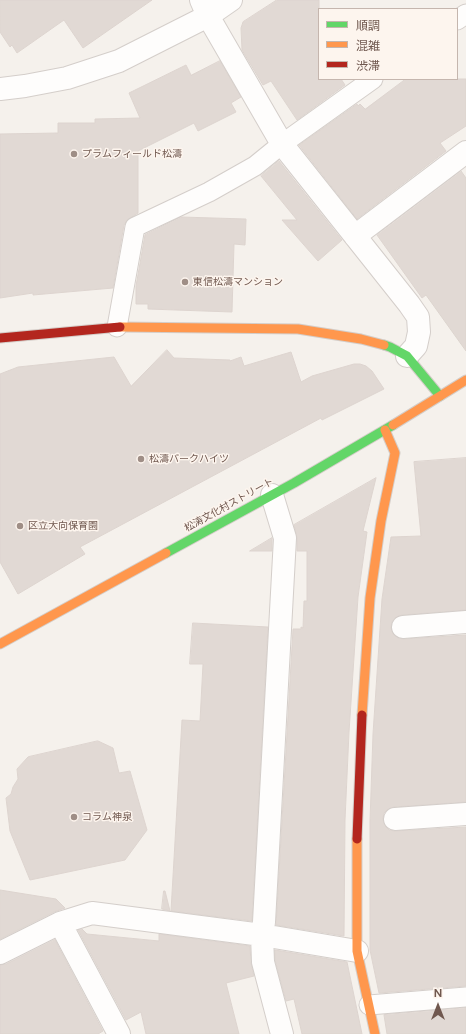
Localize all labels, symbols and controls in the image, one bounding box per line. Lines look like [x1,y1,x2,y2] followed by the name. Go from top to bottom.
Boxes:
[318,8,458,80] legend
[356,19,380,33] text: 順調
[356,39,380,53] text: 混雑
[356,59,380,73] text: 渋滞
[82,148,182,160] place label: プラムフィールド松濤
[69,149,79,159] marker: プラムフィールド松濤
[193,276,283,288] place label: 東信松濤マンション
[180,277,190,287] marker: 東信松濤マンション
[149,453,229,465] place label: 松濤パークハイツ
[136,454,146,464] marker: 松濤パークハイツ
[182,476,276,534] street label: 松涛文化村ストリート
[28,520,98,532] place label: 区立大向保育園
[15,521,25,531] marker: 区立大向保育園
[82,811,132,823] place label: コラム神泉
[69,812,79,822] marker: コラム神泉
[418,986,458,1026] north arrow
[434,987,442,1000] text: N

